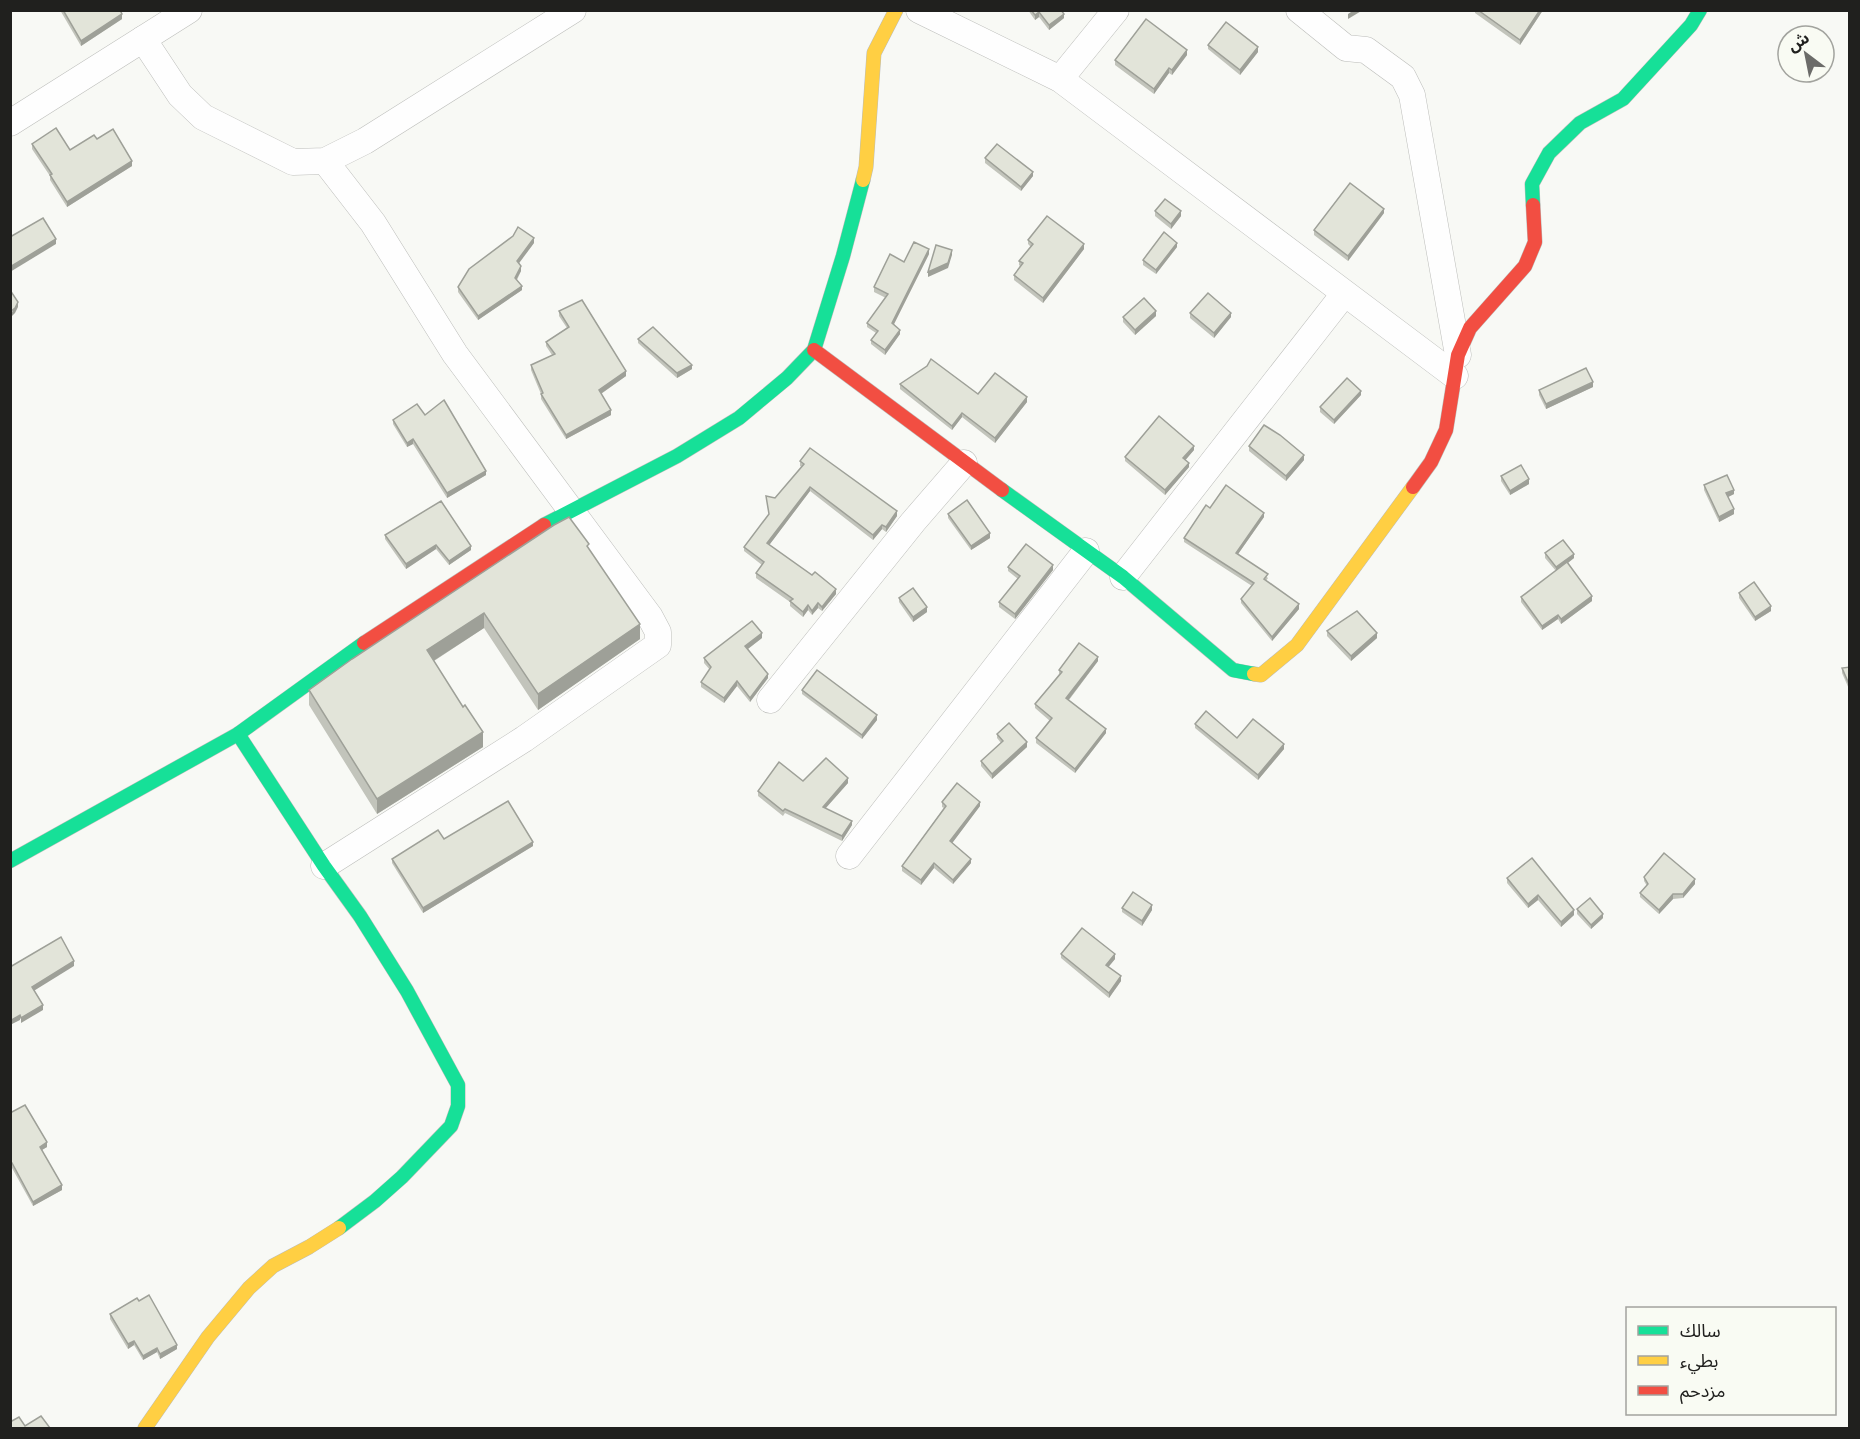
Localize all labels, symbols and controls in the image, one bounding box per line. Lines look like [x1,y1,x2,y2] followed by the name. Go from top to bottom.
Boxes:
[1776,24,1836,84] north arrow
[1783,26,1814,57] text: ش
[1626,1307,1836,1415] legend
[1680,1318,1721,1343] text: سالك
[1680,1348,1718,1374] text: بطيء
[1680,1378,1725,1404] text: مزدحم

